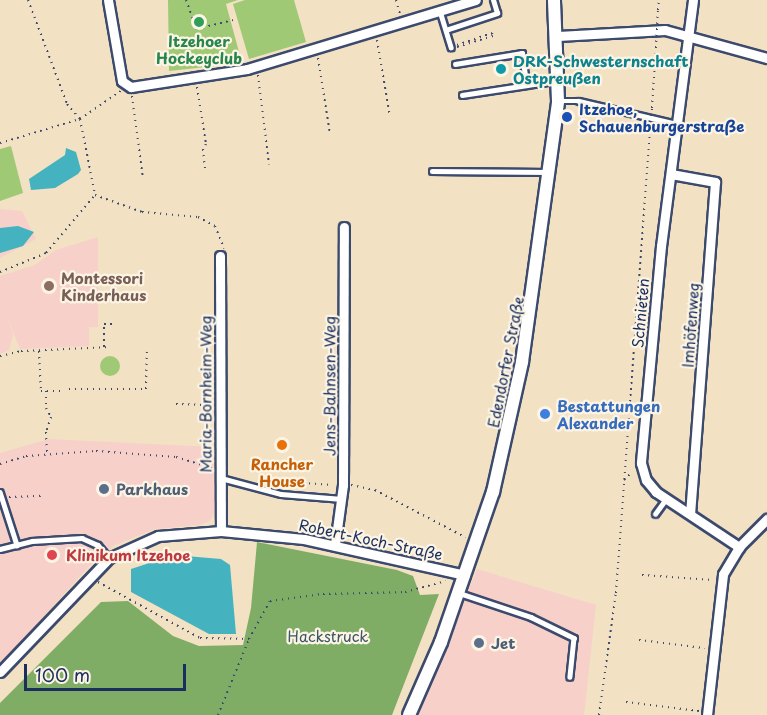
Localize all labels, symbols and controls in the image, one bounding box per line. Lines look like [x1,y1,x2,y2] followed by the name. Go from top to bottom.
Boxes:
[192,15,206,29] marker: Itzehoer Hockeyclub
[156,31,242,66] place label: Itzehoer Hockeyclub
[513,51,689,86] place label: DRK-Schwesternschaft Ostpreußen
[494,62,508,76] marker: DRK-Schwesternschaft Ostpreußen
[579,99,744,134] place label: Itzehoe, Schauenburgerstraße
[560,110,574,124] marker: Itzehoe, Schauenburgerstraße
[61,268,146,303] place label: Montessori Kinderhaus
[628,277,652,349] street label: Schnieten
[42,279,56,293] marker: Montessori Kinderhaus
[678,282,702,368] street label: Imhöfenweg
[483,295,527,429] street label: Edendorfer Straße
[196,315,214,473] street label: Maria-Bornheim-Weg
[320,316,338,456] street label: Jens-Bahnsen-Weg
[557,396,660,431] place label: Bestattungen Alexander
[538,407,552,421] marker: Bestattungen Alexander
[275,438,289,452] marker: Rancher House
[251,454,313,489] place label: Rancher House
[116,480,188,498] place label: Parkhaus
[97,482,111,496] marker: Parkhaus
[297,515,445,563] street label: Robert-Koch-Straße
[43,546,61,564] marker: Klinikum Itzehoe
[66,546,191,564] place label: Klinikum Itzehoe
[287,627,369,645] park label: Hackstruck
[491,634,515,652] place label: Jet
[472,636,486,650] marker: Jet
[27,652,189,690] scale bar
[35,661,90,688] text: 100 m

